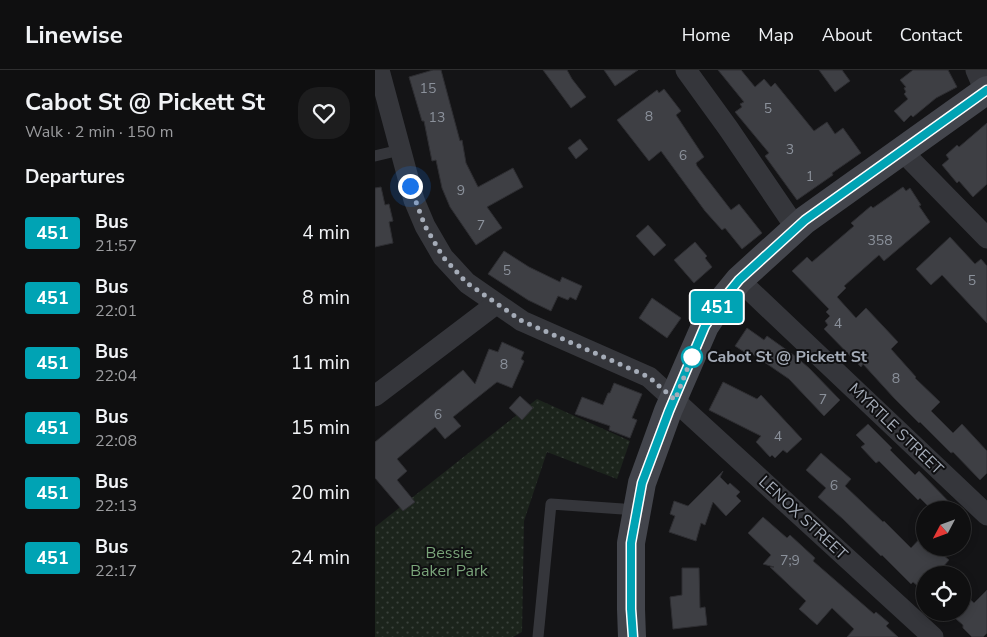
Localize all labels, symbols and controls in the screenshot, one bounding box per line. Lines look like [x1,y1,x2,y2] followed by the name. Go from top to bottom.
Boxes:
[25,19,123,51] text: Linewise
[682,23,730,47] text: Home
[758,23,794,47] text: Map
[822,23,872,47] text: About
[900,23,962,47] text: Contact
[420,79,436,98] house number: 15
[25,86,265,118] text: Cabot St @ Pickett St
[298,87,350,139] button: heart
[764,99,772,118] house number: 5
[645,107,653,126] house number: 8
[429,108,445,127] house number: 13
[25,121,173,143] text: Walk · 2 min · 150 m
[786,140,794,159] house number: 3
[679,146,687,165] house number: 6
[25,164,125,190] text: Departures
[806,167,814,186] house number: 1
[398,174,423,199] your location
[457,181,465,200] house number: 9
[95,209,128,235] text: Bus
[477,216,485,235] house number: 7
[302,220,350,246] text: 4 min
[36,221,69,245] text: 451
[867,231,893,250] house number: 358
[95,235,137,257] text: 21:57
[503,261,511,280] house number: 5
[968,271,976,290] house number: 5
[95,274,128,300] text: Bus
[302,285,350,311] text: 8 min
[36,286,69,310] text: 451
[688,291,746,323] line badge: 451
[701,295,733,319] text: 451
[95,300,137,322] text: 22:01
[834,314,842,333] house number: 4
[95,339,128,365] text: Bus
[681,346,703,368] marker: Cabot St @ Pickett St
[707,346,868,368] place label: Cabot St @ Pickett St
[291,350,350,376] text: 11 min
[36,351,69,375] text: 451
[500,355,508,374] house number: 8
[95,365,137,387] text: 22:04
[892,369,900,388] house number: 8
[844,378,948,480] street label: MYRTLE STREET
[819,390,827,409] house number: 7
[95,404,128,430] text: Bus
[434,405,442,424] house number: 6
[291,415,350,441] text: 15 min
[36,416,69,440] text: 451
[774,427,782,446] house number: 4
[95,430,137,452] text: 22:08
[95,469,128,495] text: Bus
[754,471,853,565] street label: LENOX STREET
[830,476,838,495] house number: 6
[291,480,350,506] text: 20 min
[36,481,69,505] text: 451
[95,495,137,517] text: 22:13
[916,501,971,556] north arrow
[916,501,971,621] map controls
[95,534,128,560] text: Bus
[410,542,489,582] park label: Bessie Baker Park
[291,545,350,571] text: 24 min
[36,546,69,570] text: 451
[780,551,800,570] house number: 7;9
[95,560,137,582] text: 22:17
[916,566,971,621] button: locate

